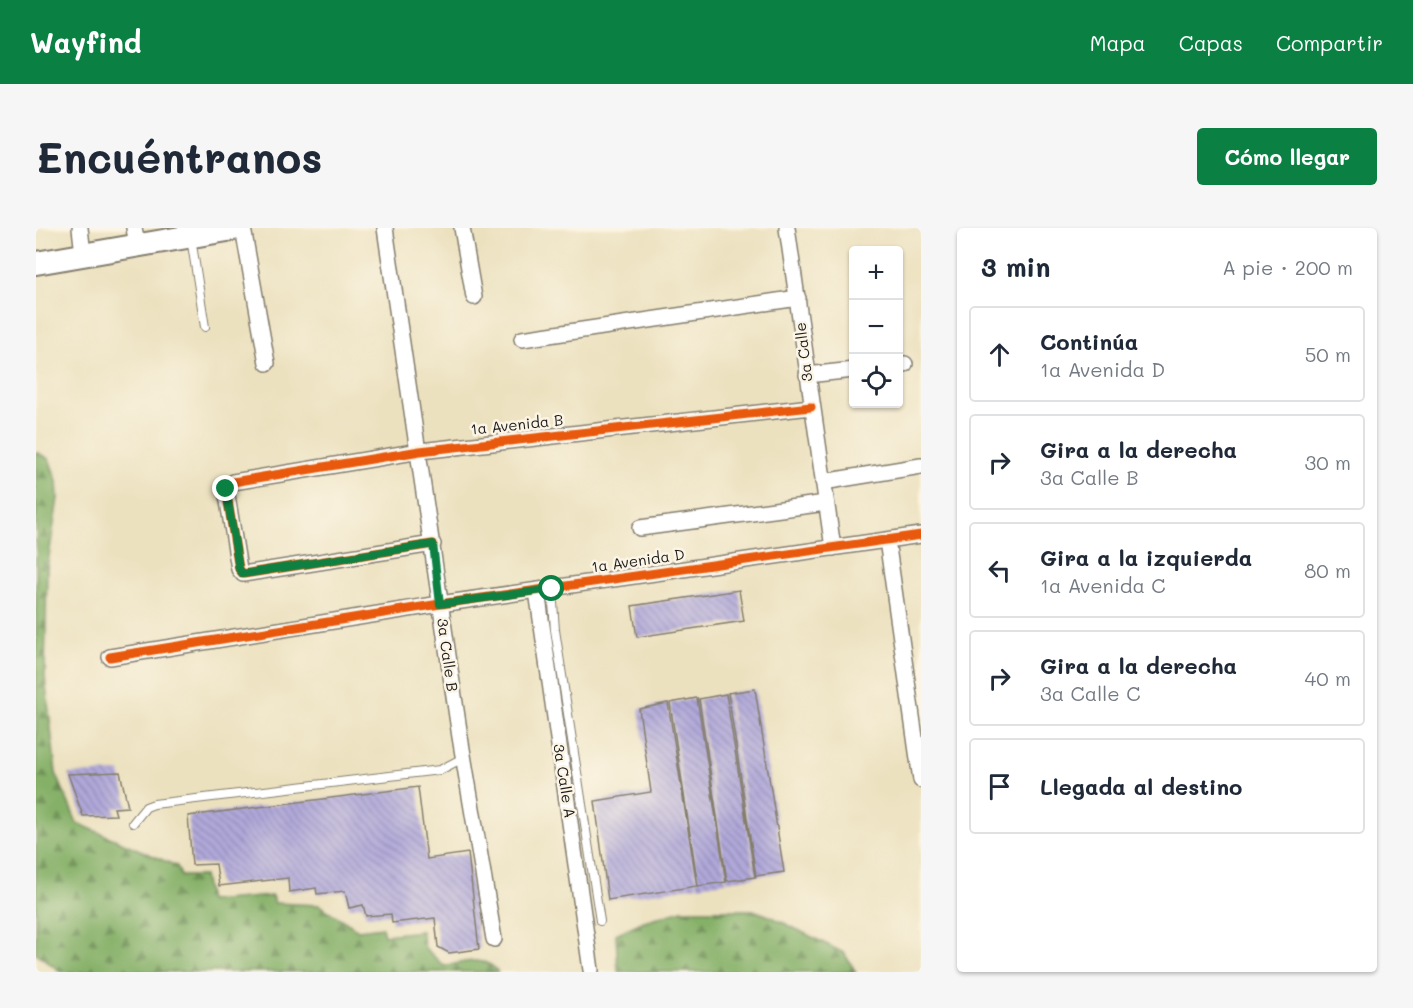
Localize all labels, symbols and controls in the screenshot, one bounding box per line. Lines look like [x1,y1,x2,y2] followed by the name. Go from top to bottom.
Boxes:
[30,24,141,60] text: Wayfind
[1090,29,1146,56] text: Mapa
[1179,29,1243,56] text: Capas
[1276,29,1383,56] text: Compartir
[1197,128,1377,185] button: Cómo llegar
[36,129,322,184] text: Encuéntranos
[849,246,903,408] map controls
[849,246,903,300] button: +
[981,250,1050,284] text: 3 min
[1222,254,1353,280] text: A pie · 200 m
[849,300,903,354] button: −
[789,321,817,383] street label: 3a Calle
[1040,327,1138,356] text: Continúa
[983,338,1016,371] icon: ahead
[1305,341,1351,367] text: 50 m
[849,354,903,408] button: locate
[1040,356,1165,382] text: 1a Avenida D
[470,409,564,439] street label: 1a Avenida B
[1040,435,1237,464] text: Gira a la derecha
[983,446,1016,479] icon: right
[1305,449,1351,475] text: 30 m
[1040,464,1139,490] text: 3a Calle B
[212,475,238,501] route end
[1040,543,1252,572] text: Gira a la izquierda
[590,544,686,576] street label: 1a Avenida D
[983,554,1016,587] icon: left
[1304,557,1351,583] text: 80 m
[1040,572,1166,598] text: 1a Avenida C
[538,575,564,601] route start
[433,617,463,693] street label: 3a Calle B
[1040,651,1237,680] text: Gira a la derecha
[983,662,1016,695] icon: right
[1305,665,1351,691] text: 40 m
[1040,680,1140,706] text: 3a Calle C
[549,742,581,819] street label: 3a Calle A
[983,770,1016,803] icon: arrive
[1040,772,1242,801] text: Llegada al destino

